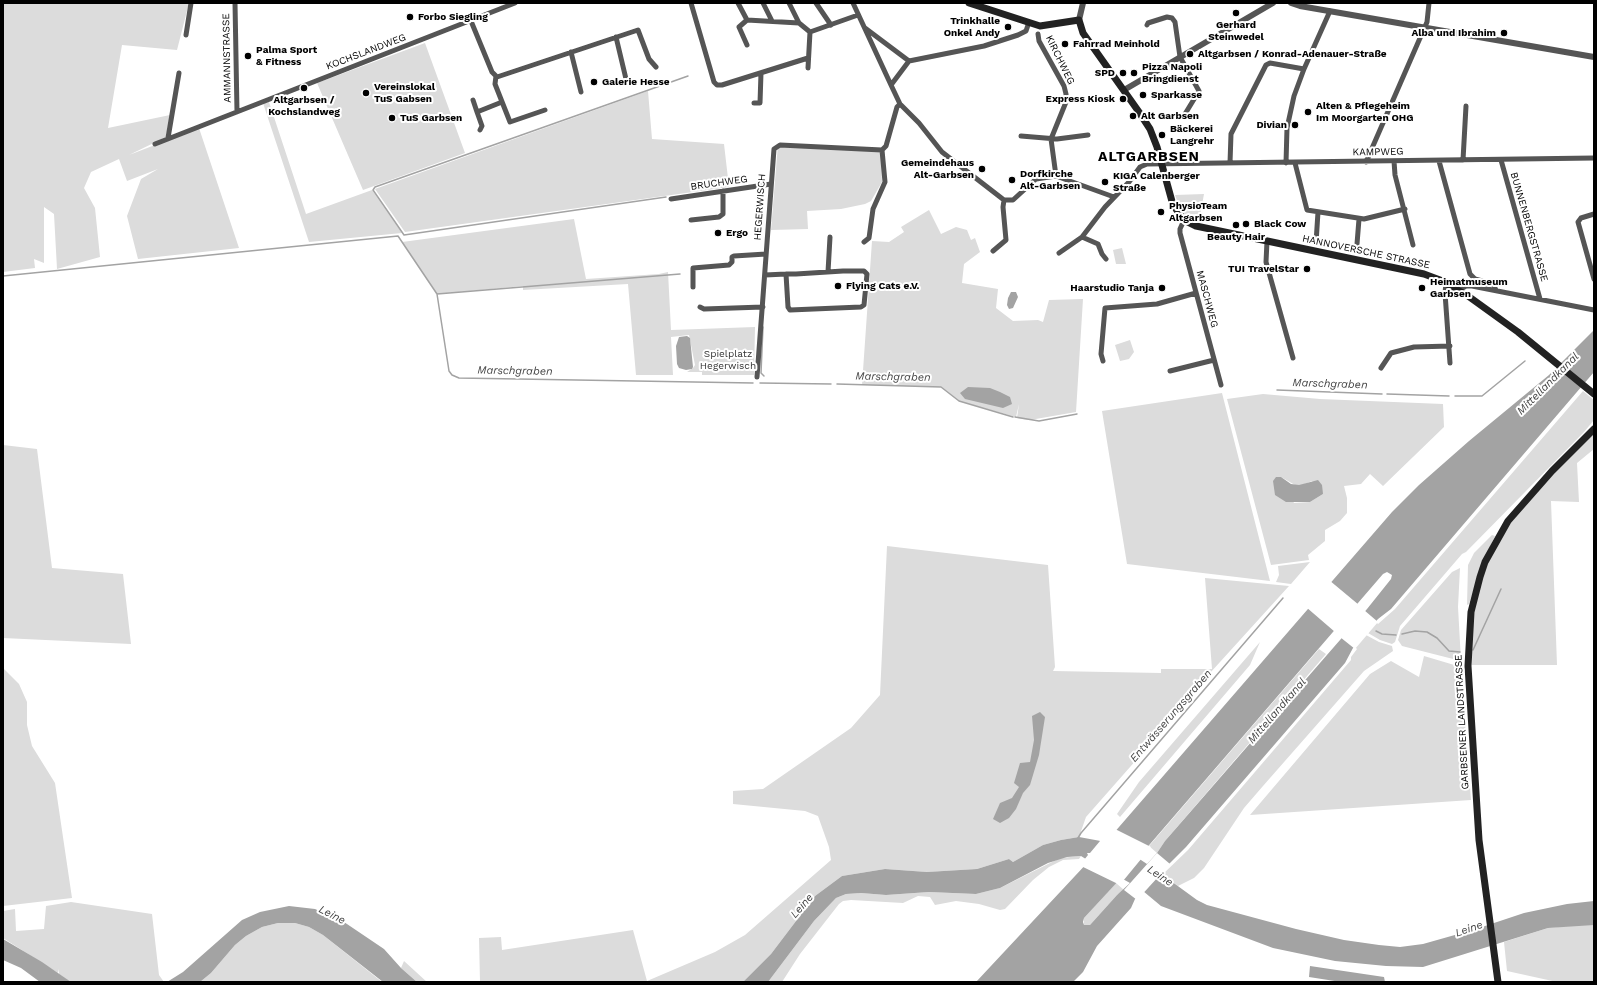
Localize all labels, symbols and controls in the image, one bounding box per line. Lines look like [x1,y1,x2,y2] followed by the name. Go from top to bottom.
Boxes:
[1231,8,1241,18] marker: Gerhard Steinwedel
[418,11,488,23] place label: Forbo Siegling
[405,12,415,22] marker: Forbo Siegling
[220,13,234,103] street label: AMMANNSTRASSE
[944,15,1000,38] place label: Trinkhalle Onkel Andy
[1208,19,1264,42] place label: Gerhard Steinwedel
[1003,22,1013,32] marker: Trinkhalle Onkel Andy
[1412,27,1496,39] place label: Alba und Ibrahim
[1499,28,1509,38] marker: Alba und Ibrahim
[324,31,408,73] street label: KOCHSLANDWEG
[1043,33,1077,87] street label: KIRCHWEG
[1073,38,1160,50] place label: Fahrrad Meinhold
[1060,39,1070,49] marker: Fahrrad Meinhold
[256,44,317,68] place label: Palma Sport & Fitness
[1198,48,1387,60] place label: Altgarbsen / Konrad-Adenauer-Straße
[1185,49,1195,59] marker: Altgarbsen / Konrad-Adenauer-Straße
[243,51,253,61] marker: Palma Sport & Fitness
[1142,61,1202,84] place label: Pizza Napoli Bringdienst
[1095,67,1115,79] place label: SPD
[1118,68,1128,78] marker: SPD
[1129,68,1139,78] marker: Pizza Napoli Bringdienst
[602,76,670,88] place label: Galerie Hesse
[589,77,599,87] marker: Galerie Hesse
[374,81,435,104] place label: Vereinslokal TuS Gabsen
[299,83,309,93] marker: Altgarbsen / Kochslandweg
[361,88,371,98] marker: Vereinslokal TuS Gabsen
[1151,89,1202,101] place label: Sparkasse
[1138,90,1148,100] marker: Sparkasse
[1046,93,1115,105] place label: Express Kiosk
[268,94,340,118] place label: Altgarbsen / Kochslandweg
[1118,94,1128,104] marker: Express Kiosk
[1316,100,1413,124] place label: Alten & Pflegeheim Im Moorgarten OHG
[1303,107,1313,117] marker: Alten & Pflegeheim Im Moorgarten OHG
[1141,110,1199,122] place label: Alt Garbsen
[1128,111,1138,121] marker: Alt Garbsen
[400,112,462,124] place label: TuS Garbsen
[387,113,397,123] marker: TuS Garbsen
[1256,119,1287,131] place label: Divian
[1290,120,1300,130] marker: Divian
[1170,123,1214,146] place label: Bäckerei Langrehr
[1157,130,1167,140] marker: Bäckerei Langrehr
[1352,146,1404,158] street label: KAMPWEG
[1098,149,1200,165] district label: ALTGARBSEN
[901,157,974,180] place label: Gemeindehaus Alt-Garbsen
[977,164,987,174] marker: Gemeindehaus Alt-Garbsen
[1020,168,1080,192] place label: Dorfkirche Alt-Garbsen
[1113,170,1200,194] place label: KIGA Calenberger Straße
[1508,171,1550,283] street label: BUNNENBERGSTRASSE
[690,173,748,193] street label: BRUCHWEG
[752,173,768,241] street label: HEGERWISCH
[1007,175,1017,185] marker: Dorfkirche Alt-Garbsen
[1100,177,1110,187] marker: KIGA Calenberger Straße
[1169,200,1227,224] place label: PhysioTeam Altgarbsen
[1156,207,1166,217] marker: PhysioTeam Altgarbsen
[1254,218,1306,230] place label: Black Cow
[1241,219,1251,229] marker: Black Cow
[1231,220,1241,230] marker: Beauty Hair
[726,227,748,239] place label: Ergo
[713,228,723,238] marker: Ergo
[1207,231,1265,243] place label: Beauty Hair
[1301,233,1431,271] street label: HANNOVERSCHE STRASSE
[1228,263,1299,275] place label: TUI TravelStar
[1302,264,1312,274] marker: TUI TravelStar
[1194,269,1220,329] street label: MASCHWEG
[1430,276,1508,300] place label: Heimatmuseum Garbsen
[846,280,920,292] place label: Flying Cats e.V.
[833,281,843,291] marker: Flying Cats e.V.
[1070,282,1154,294] place label: Haarstudio Tanja
[1157,283,1167,293] marker: Haarstudio Tanja
[1417,283,1427,293] marker: Heimatmuseum Garbsen
[700,348,756,372] park label: Spielplatz Hegerwisch
[1514,350,1582,418] water label: Mittellandkanal
[477,364,553,378] water label: Marschgraben
[855,370,931,384] water label: Marschgraben
[1292,376,1368,392] water label: Marschgraben
[1452,654,1472,790] street label: GARBSENER LANDSTRASSE
[1127,667,1215,765] water label: Entwässerungsgraben
[1245,676,1309,746] water label: Mittellandkanal
[1145,863,1175,889] water label: Leine
[788,891,816,921] water label: Leine
[316,903,348,927] water label: Leine
[1454,918,1484,940] water label: Leine

